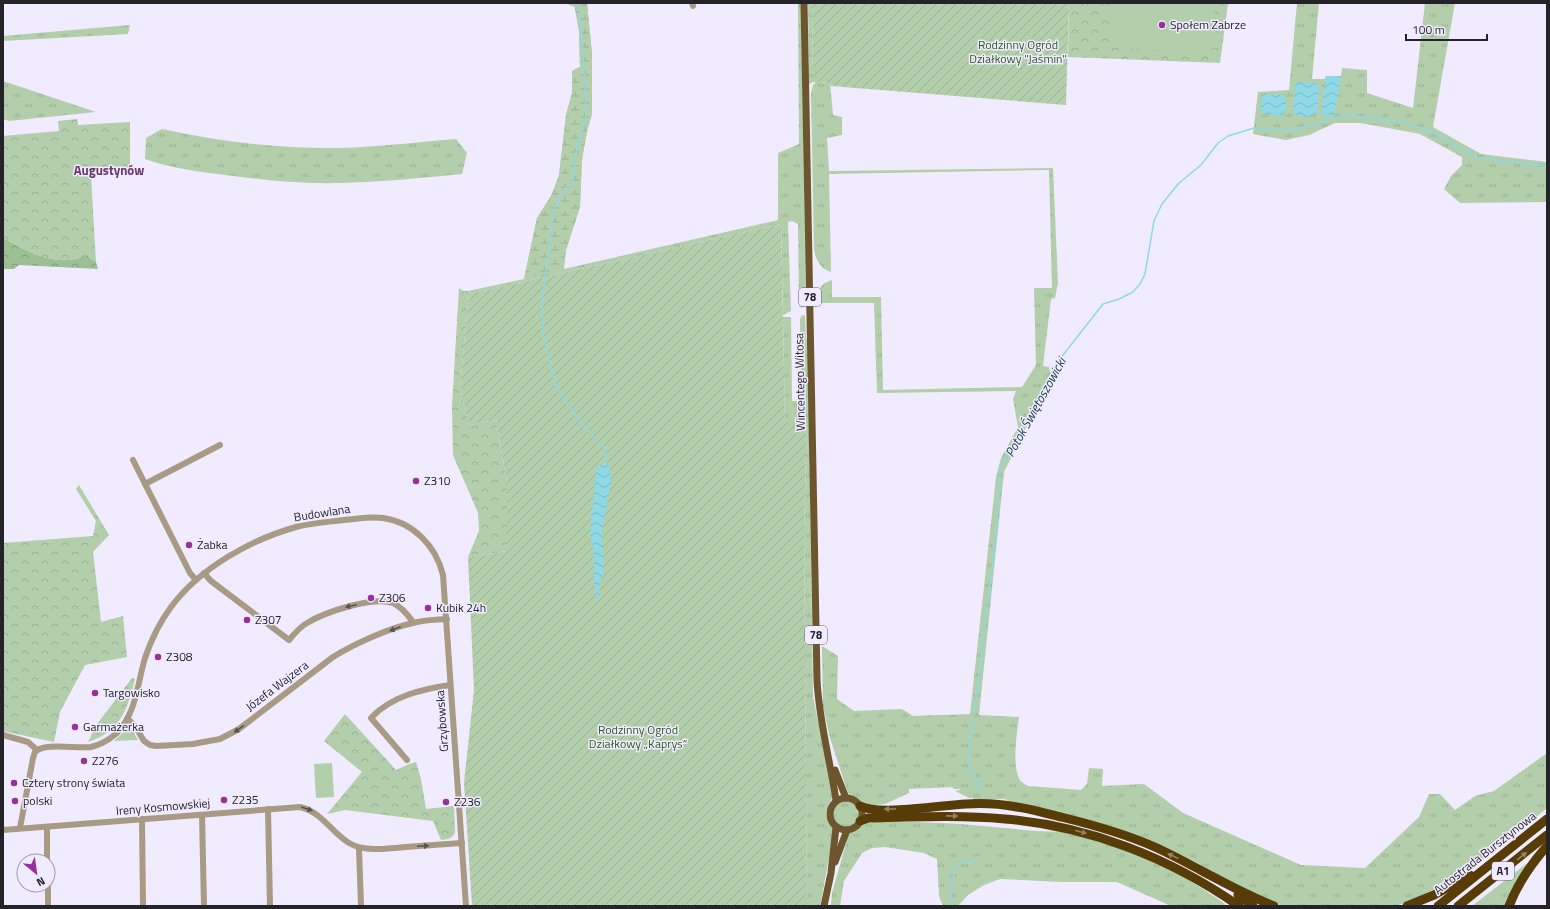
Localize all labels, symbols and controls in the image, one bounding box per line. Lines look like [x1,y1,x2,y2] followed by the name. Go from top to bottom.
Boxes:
[1170,15,1246,34] place label: Społem Zabrze
[1406,16,1487,42] scale bar
[1157,20,1167,30] marker: Społem Zabrze
[1412,20,1445,39] text: 100 m
[969,35,1067,68] park label: Rodzinny Ogród Działkowy "Jaśmin"
[74,160,144,180] district label: Augustynów
[799,288,821,306] road number: 78
[789,333,810,431] street label: Wincentego Witosa
[999,352,1071,460] water label: Potok Świętoszowicki
[424,471,451,490] place label: Z310
[411,476,421,486] marker: Z310
[292,499,351,526] street label: Budowlana
[197,535,227,554] place label: Żabka
[184,540,194,550] marker: Żabka
[379,588,406,607] place label: Z306
[366,593,376,603] marker: Z306
[436,598,486,617] place label: Kubik 24h
[345,603,357,609] one-way arrow
[423,603,433,613] marker: Kubik 24h
[255,610,282,629] place label: Z307
[242,615,252,625] marker: Z307
[388,626,400,632] one-way arrow
[805,626,827,644] road number: 78
[166,647,193,666] place label: Z308
[153,652,163,662] marker: Z308
[241,656,312,716] street label: Józefa Wajzera
[103,683,160,702] place label: Targowisko
[90,688,100,698] marker: Targowisko
[430,690,453,753] street label: Grzybowska
[83,717,144,736] place label: Garmażerka
[589,720,688,753] park label: Rodzinny Ogród Działkowy „Kaprys”
[70,722,80,732] marker: Garmażerka
[234,724,245,733] one-way arrow
[92,751,119,770] place label: Z276
[79,756,89,766] marker: Z276
[22,773,125,792] place label: Cztery strony świata
[9,778,19,788] marker: Cztery strony świata
[232,790,259,809] place label: Z235
[23,791,52,810] place label: polski
[454,792,481,811] place label: Z236
[115,793,211,820] street label: Ireny Kosmowskiej
[219,795,229,805] marker: Z235
[10,796,20,806] marker: polski
[441,797,451,807] marker: Z236
[883,806,896,812] one-way arrow
[1429,806,1540,899] street label: Autostrada Bursztynowa
[301,807,313,813] one-way arrow
[946,813,959,819] one-way arrow
[1075,829,1087,835] one-way arrow
[417,842,429,849] one-way arrow
[1516,851,1527,860] one-way arrow
[16,853,56,893] north arrow
[1168,853,1179,859] one-way arrow
[1492,862,1514,880] road number: A1
[34,873,48,891] text: N

